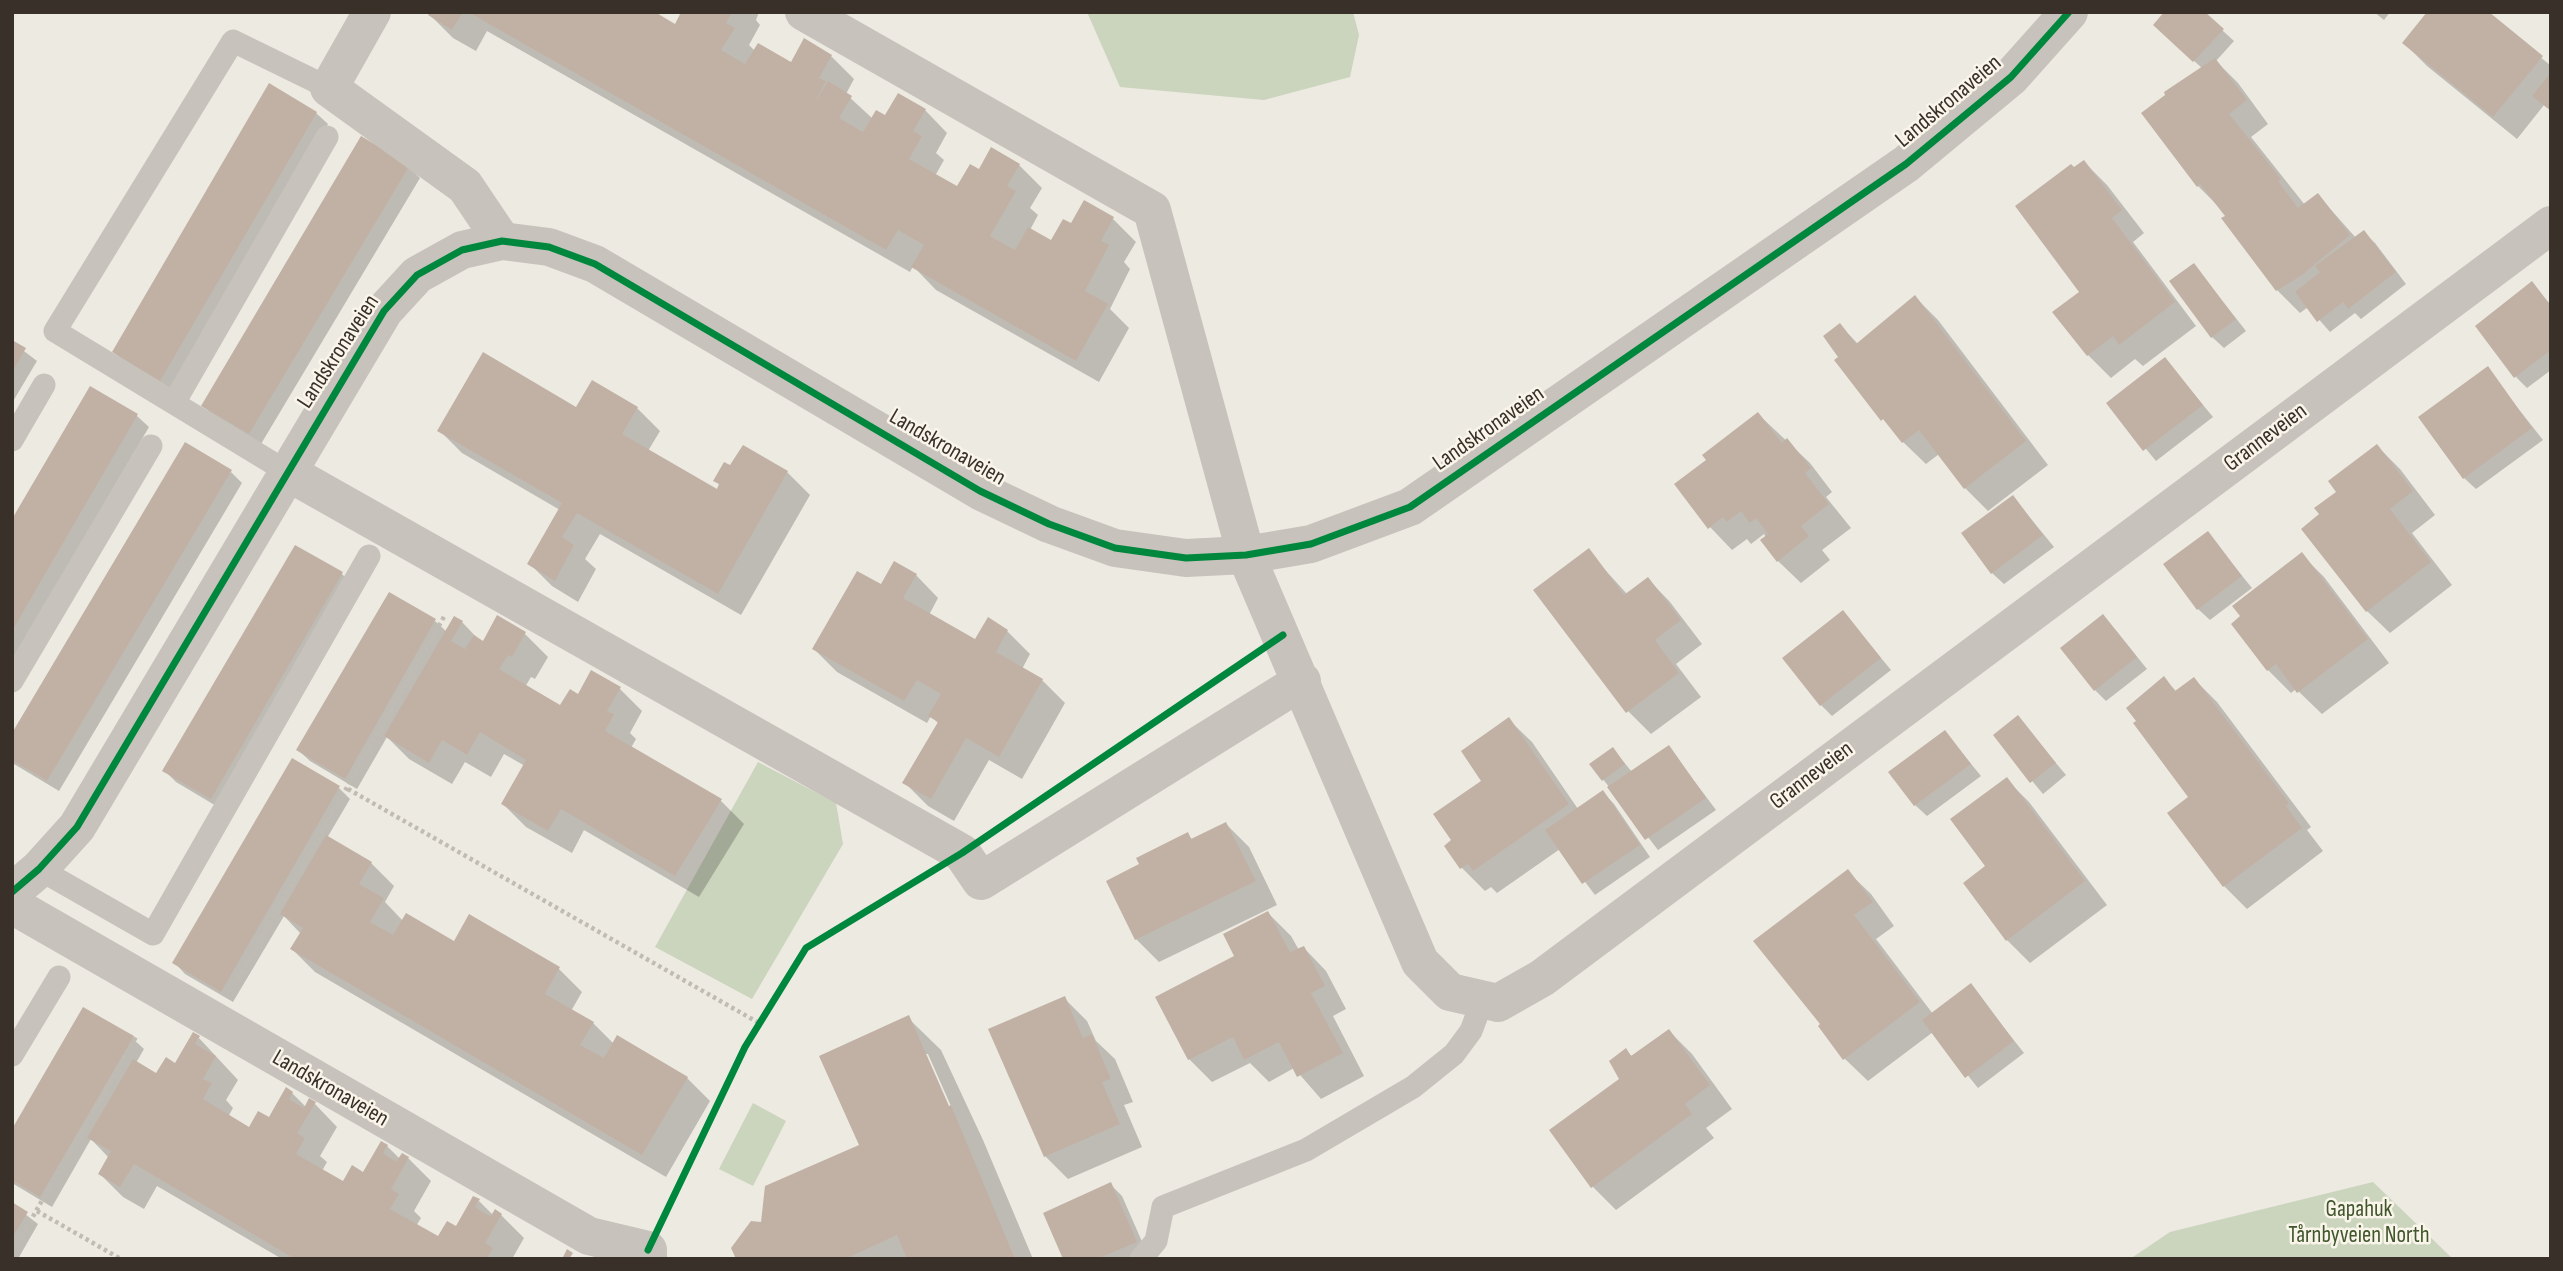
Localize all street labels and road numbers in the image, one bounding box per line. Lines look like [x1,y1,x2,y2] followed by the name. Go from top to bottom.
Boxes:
[1891,50,2007,154] street label: Landskronaveien
[292,290,386,414] street label: Landskronaveien
[1428,381,1550,477] street label: Landskronaveien
[2219,398,2313,478] street label: Granneveien
[884,404,1010,492] street label: Landskronaveien
[1765,736,1859,816] street label: Granneveien
[267,1045,393,1133] street label: Landskronaveien

